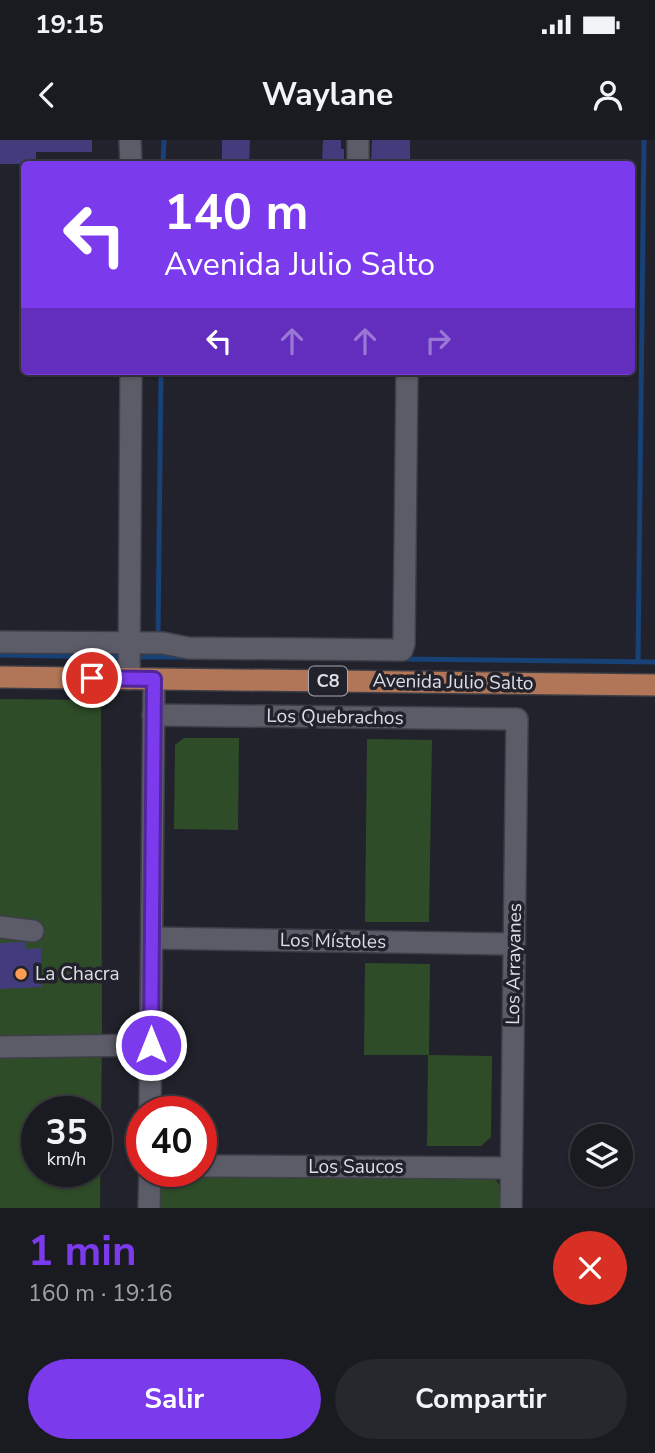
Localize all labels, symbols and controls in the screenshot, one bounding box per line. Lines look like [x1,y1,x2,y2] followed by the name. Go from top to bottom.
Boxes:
[35,7,104,42] text: 19:15
[262,73,393,116] text: Waylane
[28,76,66,114] icon: back
[589,76,627,114] icon: person
[164,179,308,246] text: 140 m
[49,189,140,280] icon: left
[164,243,435,286] text: Avenida Julio Salto
[200,322,238,360] icon: left
[273,322,311,360] icon: ahead
[346,322,384,360] icon: ahead
[419,322,457,360] icon: right
[62,648,122,708] pin
[73,659,111,697] icon: arrive
[309,666,347,696] road number: C8
[372,668,534,696] street label: Avenida Julio Salto
[266,703,404,731] street label: Los Quebrachos
[500,903,528,1025] street label: Los Arrayanes
[280,927,386,955] street label: Los Místoles
[35,961,120,987] place label: La Chacra
[13,966,29,982] marker: La Chacra
[114,1008,188,1082] position arrow
[126,1096,217,1187] speed limit sign: 40
[45,1109,88,1156] text: 35
[570,1124,633,1187] map controls
[570,1124,633,1187] button: layers
[47,1147,86,1171] text: km/h
[308,1154,404,1180] street label: Los Saucos
[28,1223,137,1280] text: 1 min
[553,1231,627,1305] button: close
[28,1278,173,1309] text: 160 m · 19:16
[28,1359,321,1439] button: Salir
[335,1359,627,1439] button: Compartir

